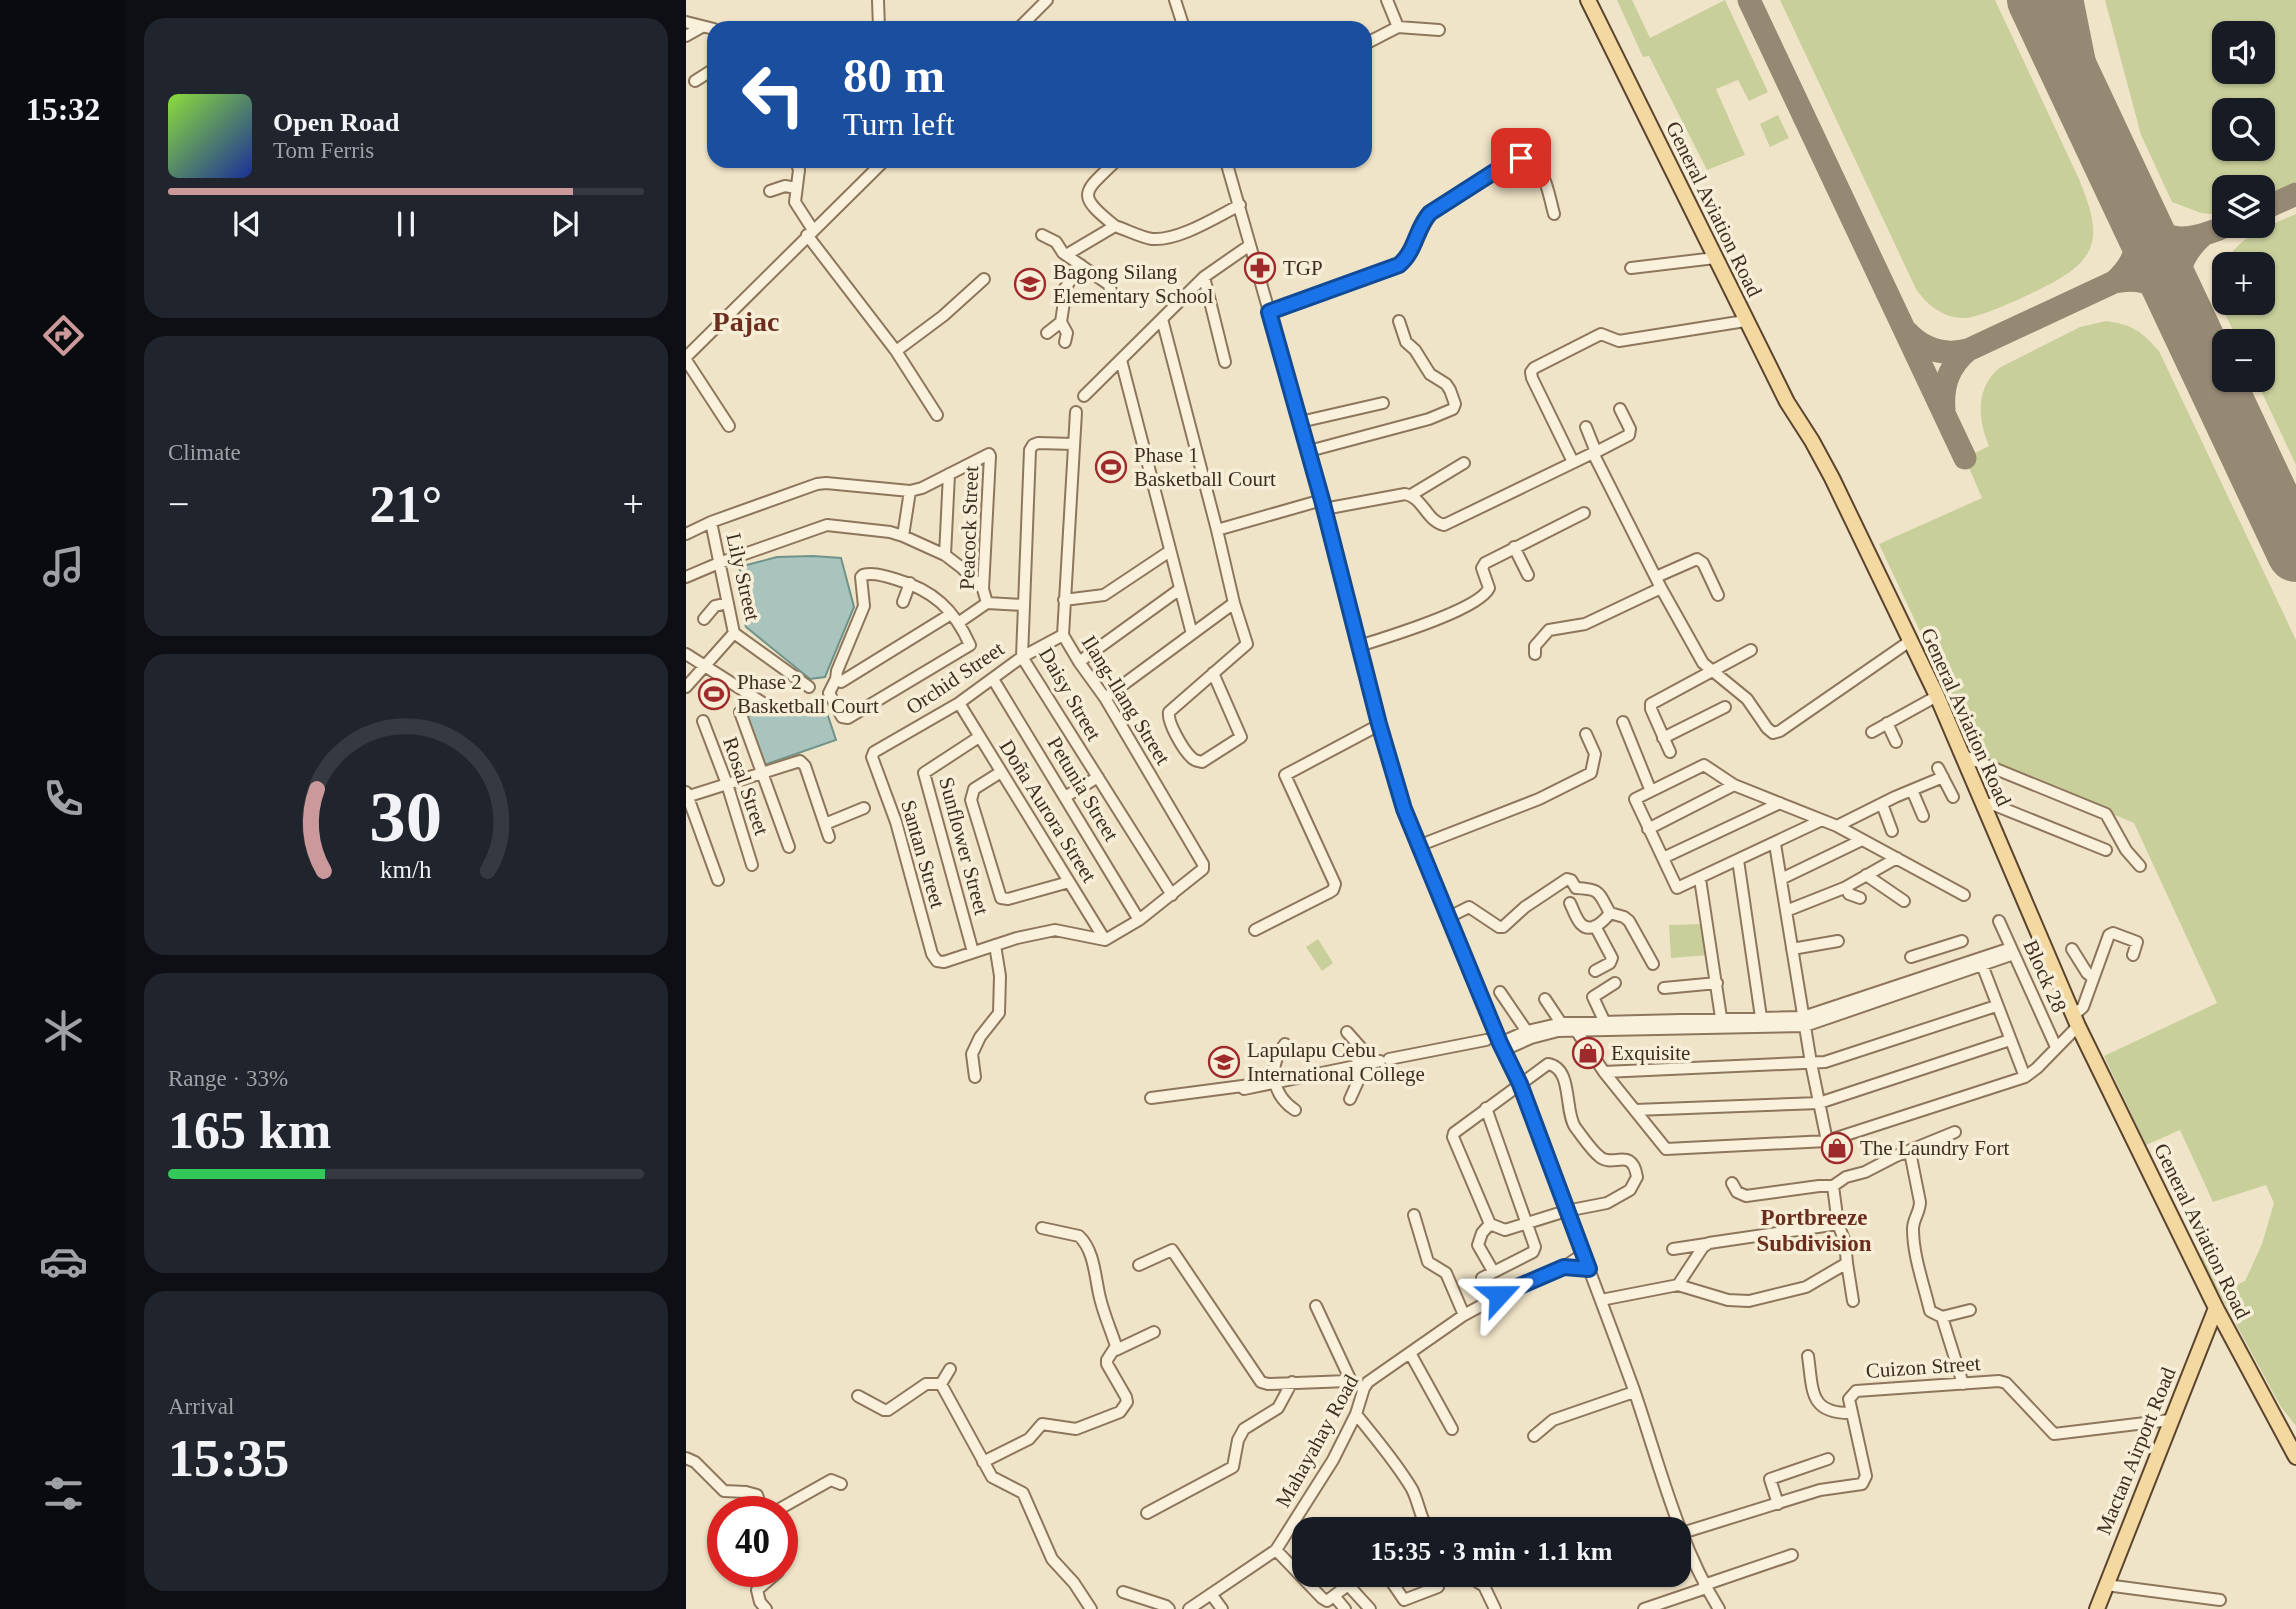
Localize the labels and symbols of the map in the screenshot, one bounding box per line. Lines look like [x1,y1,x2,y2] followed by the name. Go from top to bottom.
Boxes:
[1661,117,1767,301] street label: General Aviation Road
[1491,128,1551,188] pin
[1243,251,1277,285] pharmacy icon: TGP
[1283,256,1323,280] place label: TGP
[1053,260,1214,308] place label: Bagong Silang Elementary School
[1013,267,1047,301] school or university icon: Bagong Silang Elementary School
[713,306,779,337] district label: Pajac
[1134,443,1276,491] place label: Phase 1 Basketball Court
[1094,450,1128,484] sports icon: Phase 1 Basketball Court
[955,465,983,590] street label: Peacock Street
[721,531,765,623] street label: Lily Street
[1916,624,2016,810] street label: General Aviation Road
[1077,631,1175,769] street label: Ilang-Ilang Street
[902,636,1009,719] street label: Orchid Street
[1034,643,1106,745] street label: Daisy Street
[737,670,879,718] place label: Phase 2 Basketball Court
[697,677,731,711] sports icon: Phase 2 Basketball Court
[1043,733,1124,846] street label: Petunia Street
[718,734,774,838] street label: Rosal Street
[995,735,1102,887] street label: Doña Aurora Street
[934,774,994,918] street label: Sunflower Street
[896,797,950,911] street label: Santan Street
[2018,936,2072,1016] street label: Block 28
[1571,1036,1605,1070] shop icon: Exquisite
[1247,1038,1425,1086] place label: Lapulapu Cebu International College
[1611,1041,1690,1065] place label: Exquisite
[1207,1045,1241,1079] school or university icon: Lapulapu Cebu International College
[1820,1131,1854,1165] shop icon: The Laundry Fort
[1860,1136,2009,1160] place label: The Laundry Fort
[2149,1139,2255,1323] street label: General Aviation Road
[1756,1205,1872,1256] district label: Portbreeze Subdivision
[1462,1258,1536,1332] position arrow
[1865,1351,1981,1383] street label: Cuizon Street
[2091,1363,2181,1538] street label: Mactan Airport Road
[1271,1370,1363,1511] street label: Mahayahay Road
[707,1496,798,1587] speed limit sign: 40

